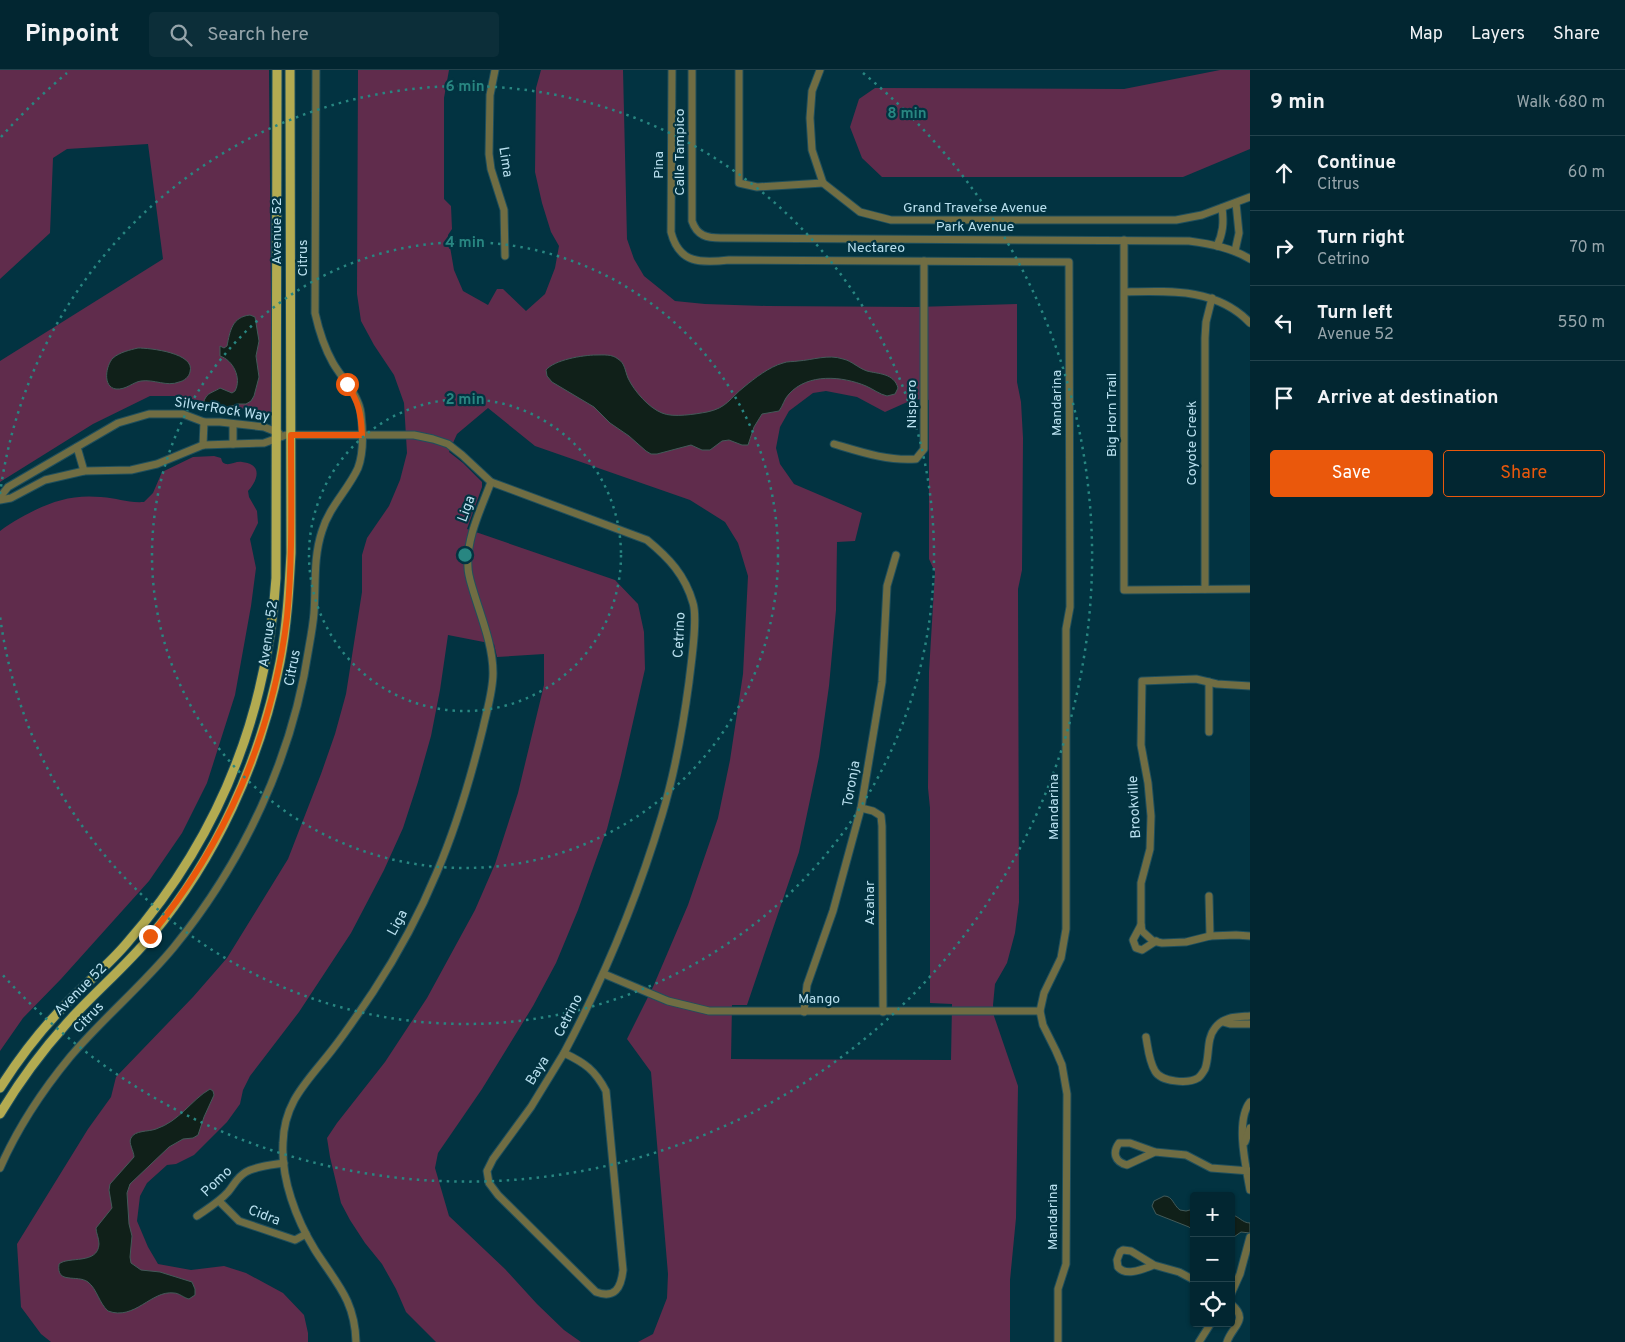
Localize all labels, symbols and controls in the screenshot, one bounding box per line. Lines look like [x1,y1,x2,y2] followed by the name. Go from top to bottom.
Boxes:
[149,12,499,57] search box
[25,20,119,50] text: Pinpoint
[167,21,195,49] icon: search
[207,23,309,47] text: Search here
[1409,23,1443,46] text: Map
[1471,23,1525,46] text: Layers
[1553,23,1600,46] text: Share
[445,78,485,97] text: 6 min
[1270,89,1325,116] text: 9 min
[1517,93,1605,113] text: Walk · 680 m
[887,105,927,124] text: 8 min
[672,108,689,196] street label: Calle Tampico
[494,146,516,178] street label: Lima
[651,151,668,179] street label: Pina
[1317,151,1396,175] text: Continue
[1270,159,1298,187] icon: ahead
[1568,163,1605,183] text: 60 m
[1317,175,1359,195] text: Citrus
[269,197,286,265] street label: Avenue 52
[903,200,1047,217] street label: Grand Traverse Avenue
[936,219,1014,236] street label: Park Avenue
[1317,226,1405,250] text: Turn right
[445,234,485,253] text: 4 min
[1270,234,1298,262] icon: right
[1570,238,1605,258] text: 70 m
[295,239,312,277] street label: Citrus
[847,240,905,257] street label: Nectareo
[1317,250,1370,270] text: Cetrino
[1317,301,1393,325] text: Turn left
[1270,309,1298,337] icon: left
[1558,313,1605,333] text: 550 m
[1317,325,1394,345] text: Avenue 52
[1049,370,1066,436] street label: Mandarina
[336,373,359,396] route start
[1104,373,1121,457] street label: Big Horn Trail
[904,379,921,428] street label: Nispero
[1270,384,1298,412] icon: arrive
[1317,386,1498,410] text: Arrive at destination
[445,391,485,410] text: 2 min
[173,394,271,426] street label: SilverRock Way
[1184,401,1201,485] street label: Coyote Creek
[1270,450,1433,497] button: Save
[1443,450,1605,497] button: Share
[454,494,480,524] street label: Liga
[456,546,474,564] centre of rings
[256,599,282,669] street label: Avenue 52
[670,611,690,658] street label: Cetrino
[281,648,305,688] street label: Citrus
[840,760,864,808] street label: Toronja
[1046,774,1063,840] street label: Mandarina
[1125,775,1145,839] street label: Brookville
[862,880,879,925] street label: Azahar
[384,907,412,939] street label: Liga
[139,925,162,948] route end
[51,960,111,1020] street label: Avenue 52
[551,991,587,1040] street label: Cetrino
[798,991,840,1008] street label: Mango
[70,999,108,1037] street label: Citrus
[523,1053,553,1089] street label: Baya
[198,1163,236,1201] street label: Pomo
[1045,1184,1062,1250] street label: Mandarina
[1190,1192,1235,1327] map controls
[1190,1192,1235,1237] button: +
[246,1202,282,1230] street label: Cidra
[1190,1237,1235,1282] button: −
[1190,1282,1235,1327] button: locate

